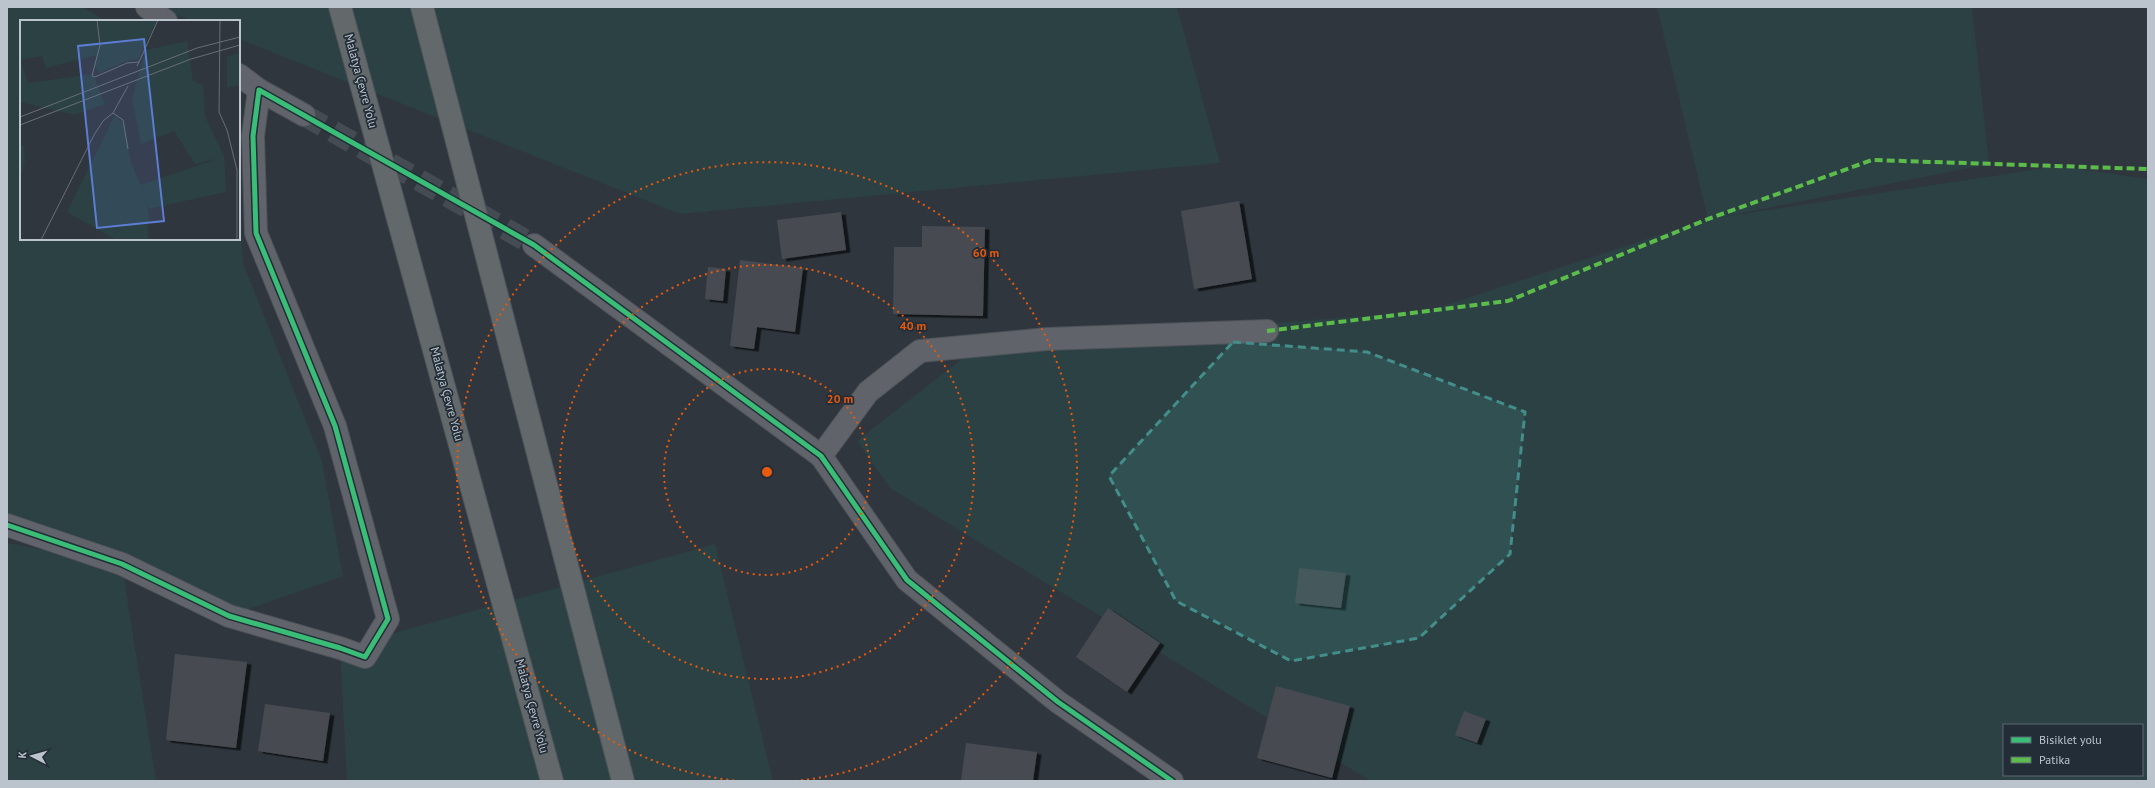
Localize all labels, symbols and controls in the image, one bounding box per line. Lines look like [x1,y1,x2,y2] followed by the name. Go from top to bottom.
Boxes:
[20,20,240,240] inset map
[342,32,381,130] street label: Malatya Çevre Yolu
[973,245,999,260] text: 60 m
[900,318,926,333] text: 40 m
[428,345,467,443] street label: Malatya Çevre Yolu
[827,391,853,406] text: 20 m
[760,465,774,479] centre of rings
[513,657,552,755] street label: Malatya Çevre Yolu
[2003,724,2143,776] legend
[2039,732,2102,747] text: Bisiklet yolu
[12,736,52,776] north arrow
[15,751,29,759] text: K
[2039,752,2070,767] text: Patika

